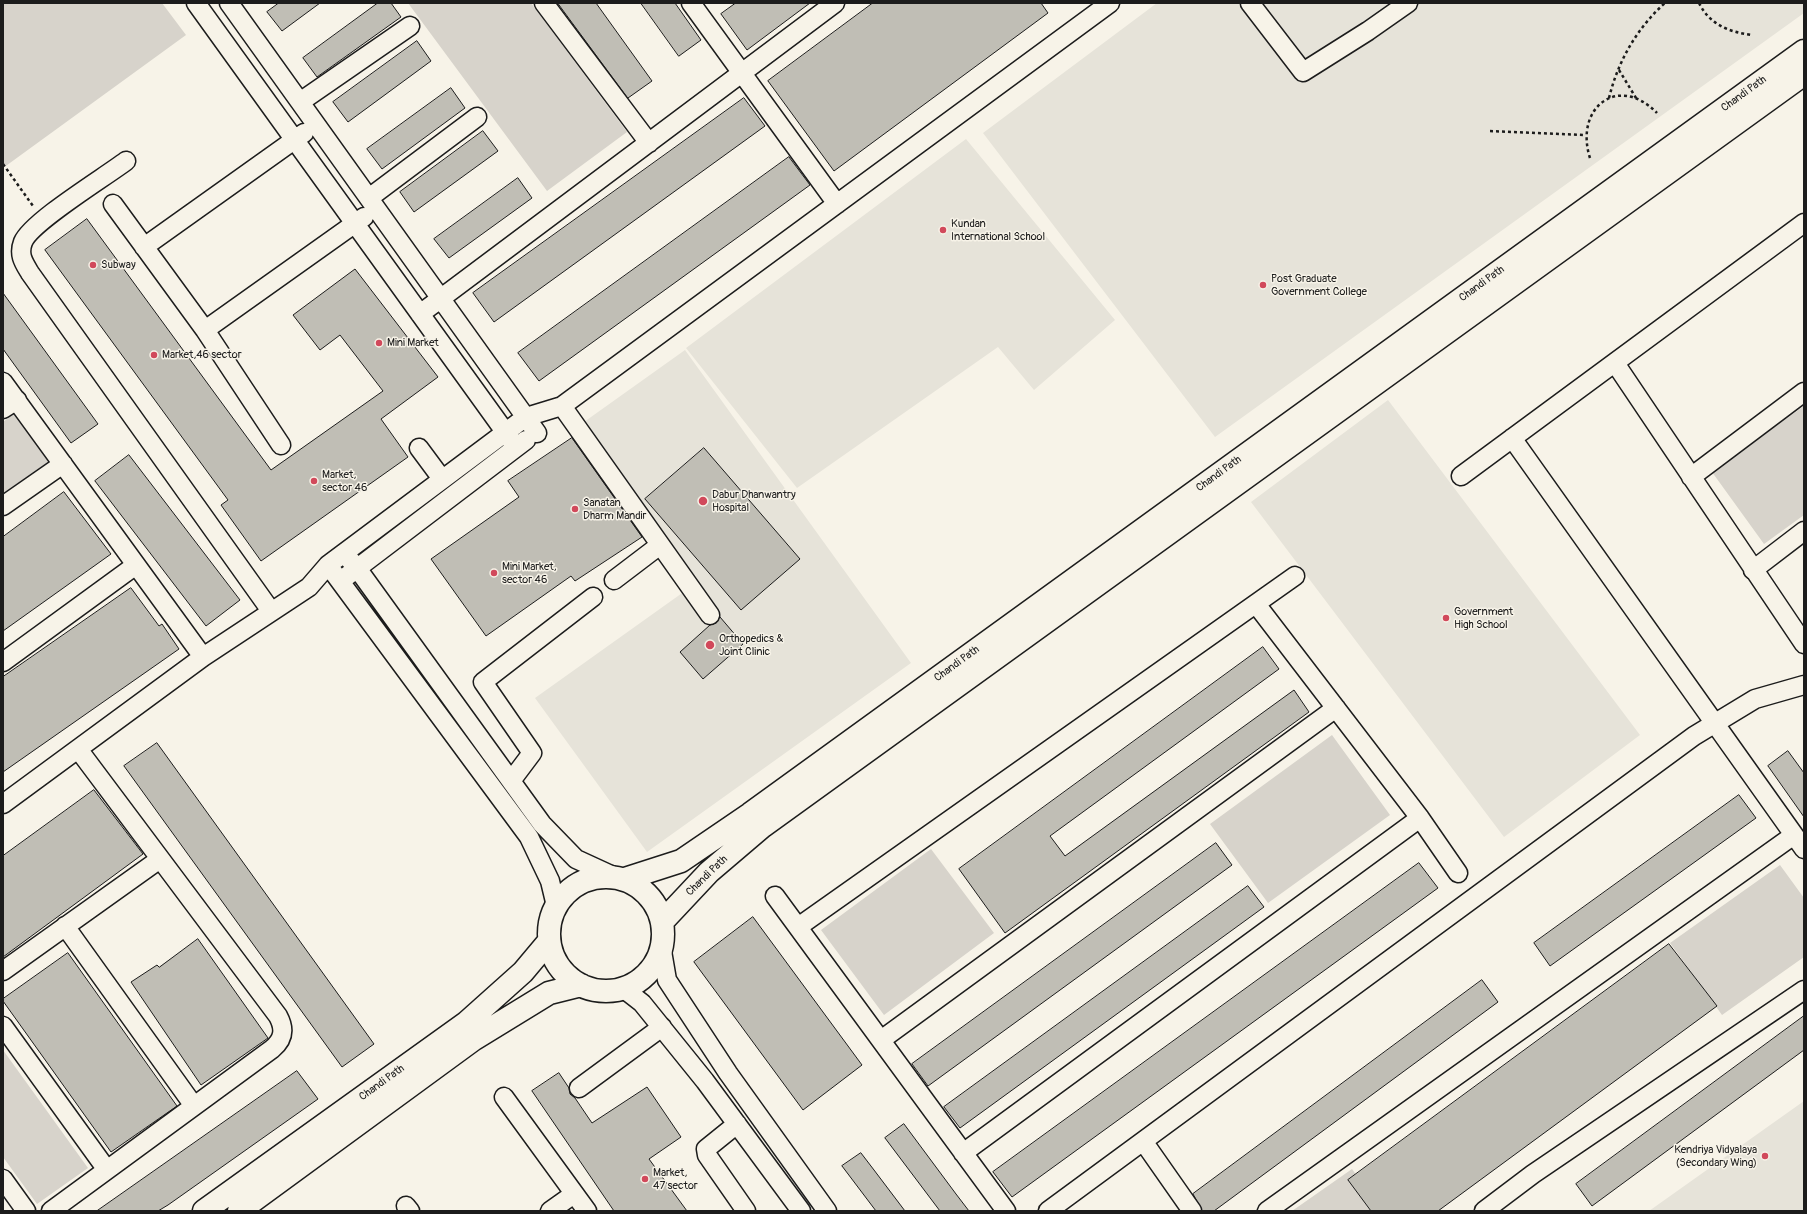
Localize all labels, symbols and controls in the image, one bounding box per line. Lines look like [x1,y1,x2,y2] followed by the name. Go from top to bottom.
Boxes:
[1719,73,1769,115] street label: Chandi Path
[951,217,1045,243] place label: Kundan International School
[938,225,948,235] marker: Kundan International School
[101,258,136,272] place label: Subway
[88,260,98,270] marker: Subway
[1457,263,1507,305] street label: Chandi Path
[1271,272,1367,298] place label: Post Graduate Government College
[1258,280,1268,290] marker: Post Graduate Government College
[387,336,439,350] place label: Mini Market
[374,338,384,348] marker: Mini Market
[162,348,242,362] place label: Market,46 sector
[149,350,159,360] marker: Market,46 sector
[1194,453,1244,495] street label: Chandi Path
[322,468,367,494] place label: Market, sector 46
[309,476,319,486] marker: Market, sector 46
[712,488,796,514] place label: Dabur Dhanwantry Hospital
[697,495,709,507] marker: Dabur Dhanwantry Hospital
[583,496,646,522] place label: Sanatan Dharm Mandir
[570,504,580,514] marker: Sanatan Dharm Mandir
[502,560,557,586] place label: Mini Market, sector 46
[489,568,499,578] marker: Mini Market, sector 46
[1454,605,1513,631] place label: Government High School
[1441,613,1451,623] marker: Government High School
[719,632,783,658] place label: Orthopedics & Joint Clinic
[704,639,716,651] marker: Orthopedics & Joint Clinic
[932,643,982,685] street label: Chandi Path
[683,853,731,899] street label: Chandi Path
[357,1062,407,1104] street label: Chandi Path
[1674,1143,1757,1169] place label: Kendriya Vidyalaya (Secondary Wing)
[1760,1151,1770,1161] marker: Kendriya Vidyalaya (Secondary Wing)
[653,1166,698,1192] place label: Market, 47 sector
[640,1174,650,1184] marker: Market, 47 sector

